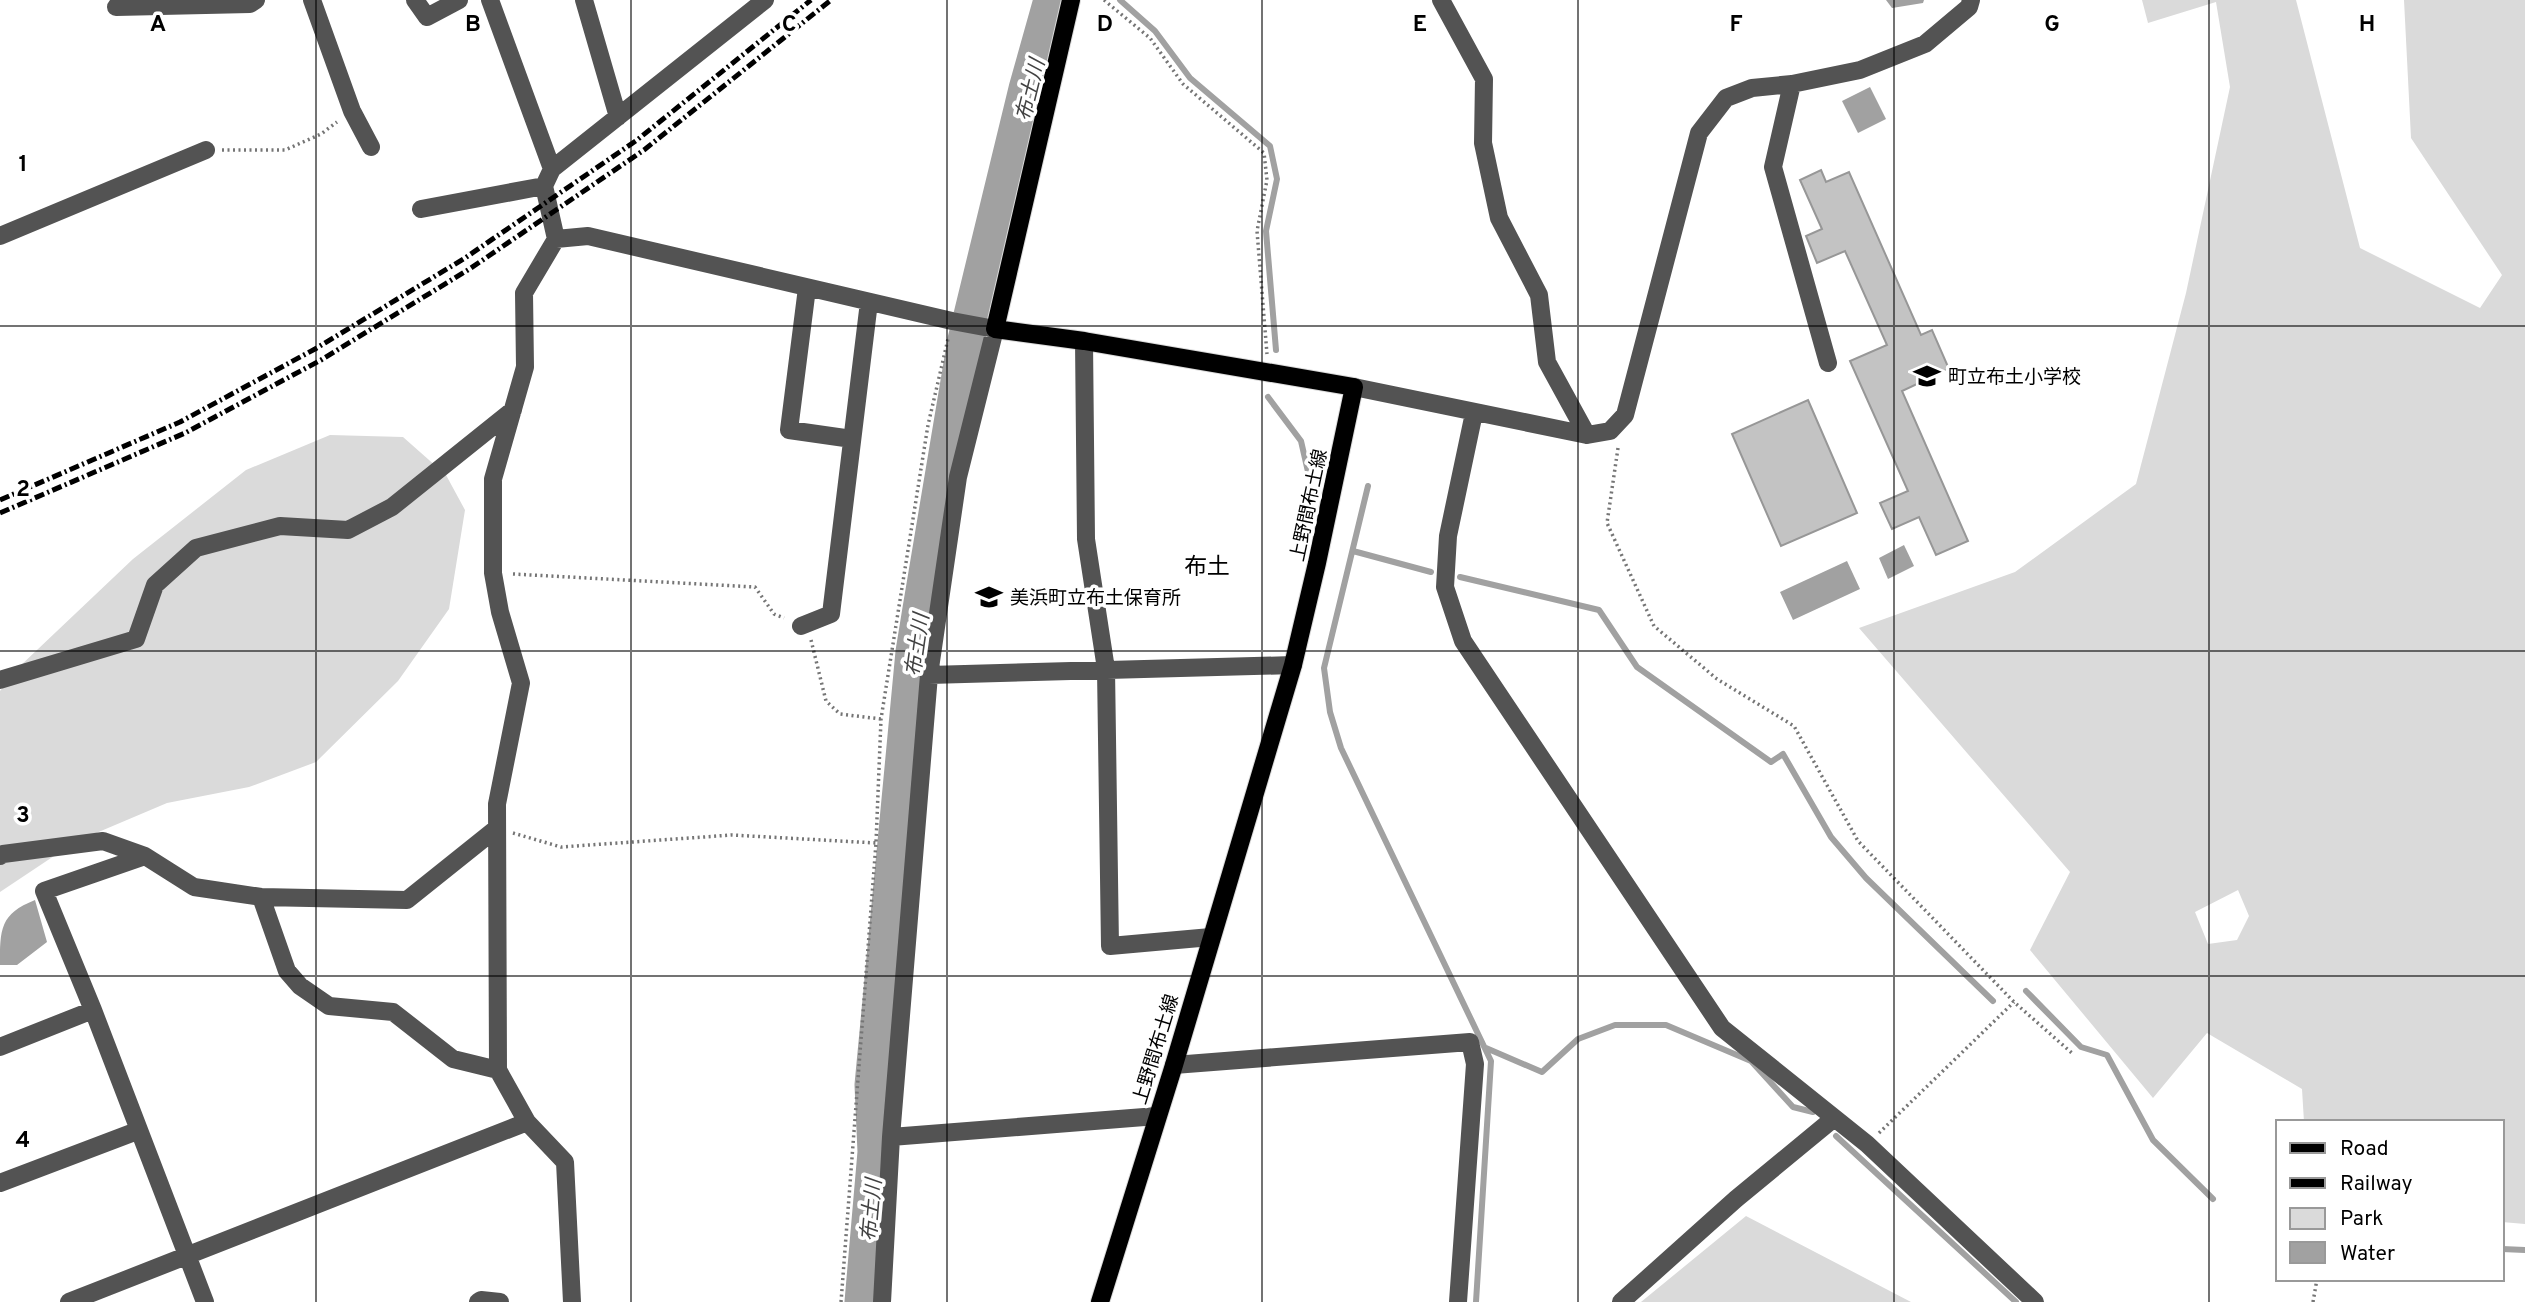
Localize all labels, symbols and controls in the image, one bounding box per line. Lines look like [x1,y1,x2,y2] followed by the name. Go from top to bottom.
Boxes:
[150,11,166,40] text: A
[465,11,481,40] text: B
[782,11,796,40] text: C
[1097,11,1113,40] text: D
[1413,11,1427,40] text: E
[1729,11,1743,40] text: F
[2044,11,2060,40] text: G
[2359,11,2375,40] text: H
[1011,55,1053,124] water label: 布土川
[18,151,28,180] text: 1
[1912,361,1942,391] school or university icon: 町立布土小学校
[1948,366,2081,390] place label: 町立布土小学校
[1286,447,1334,564] street label: 上野間布土線
[16,476,30,505] text: 2
[1184,554,1230,583] district label: 布土
[974,582,1004,612] school or university icon: 美浜町立布土保育所
[1010,587,1181,611] place label: 美浜町立布土保育所
[901,610,937,678] water label: 布土川
[16,802,30,831] text: 3
[1129,992,1185,1108] street label: 上野間布土線
[2276,1120,2504,1281] legend
[16,1127,30,1156] text: 4
[2340,1136,2389,1163] text: Road
[2340,1171,2413,1198] text: Railway
[856,1176,889,1243] water label: 布土川
[2340,1206,2383,1233] text: Park
[2340,1241,2395,1268] text: Water

